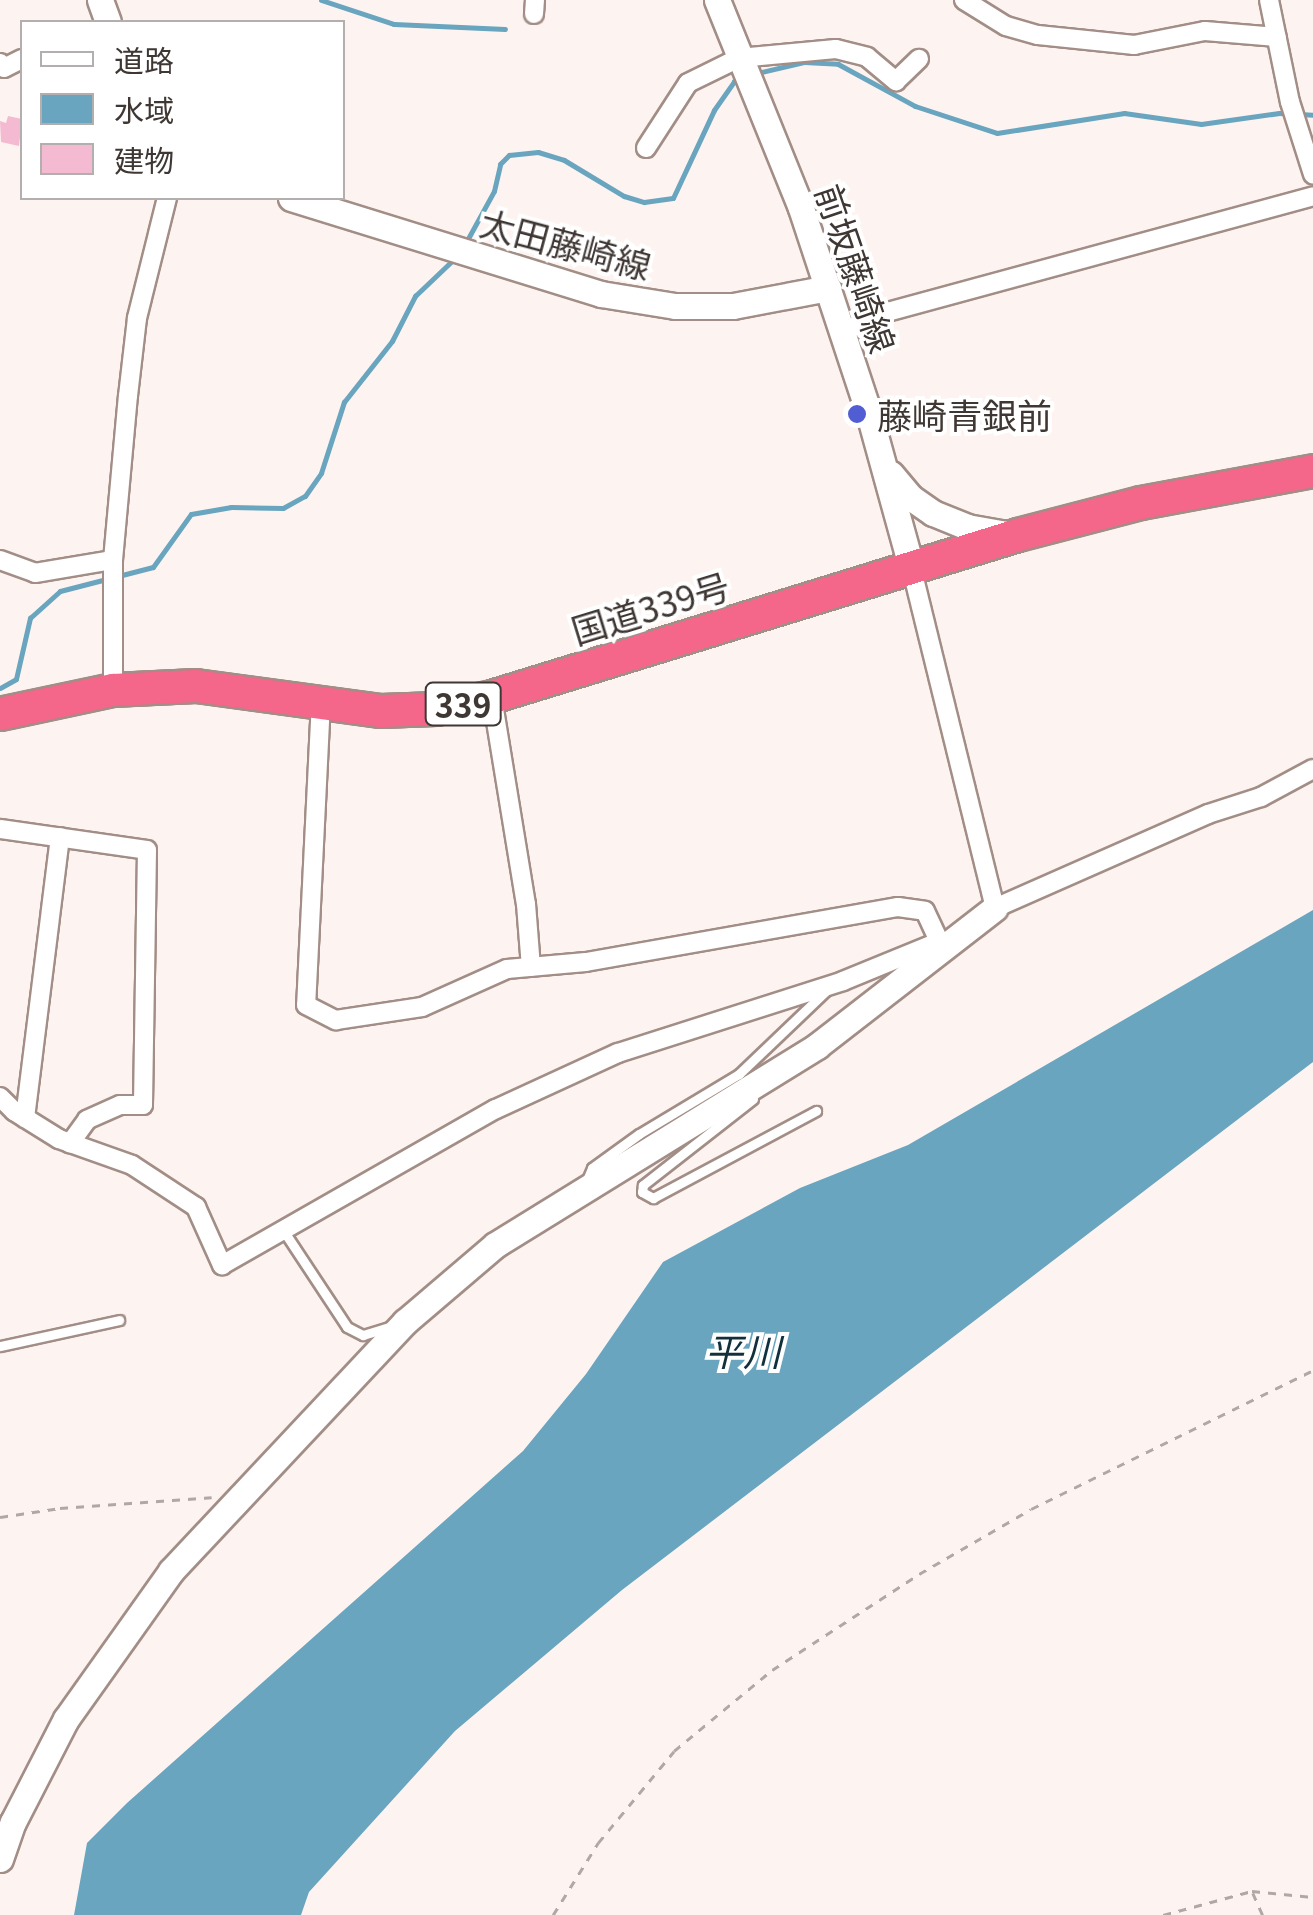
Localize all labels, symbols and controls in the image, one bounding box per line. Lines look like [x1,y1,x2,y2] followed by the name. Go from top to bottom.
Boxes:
[20,20,345,200] legend
[114,37,174,81] text: 道路
[114,87,174,131] text: 水域
[114,137,174,181] text: 建物
[809,178,905,358] street label: 前坂藤崎線
[476,200,656,286] street label: 太田藤崎線
[877,393,1052,435] place label: 藤崎青銀前
[846,403,868,425] marker: 藤崎青銀前
[566,563,734,651] street label: 国道339号
[423,677,503,731] road number: 339
[705,1327,781,1373] water label: 平川

